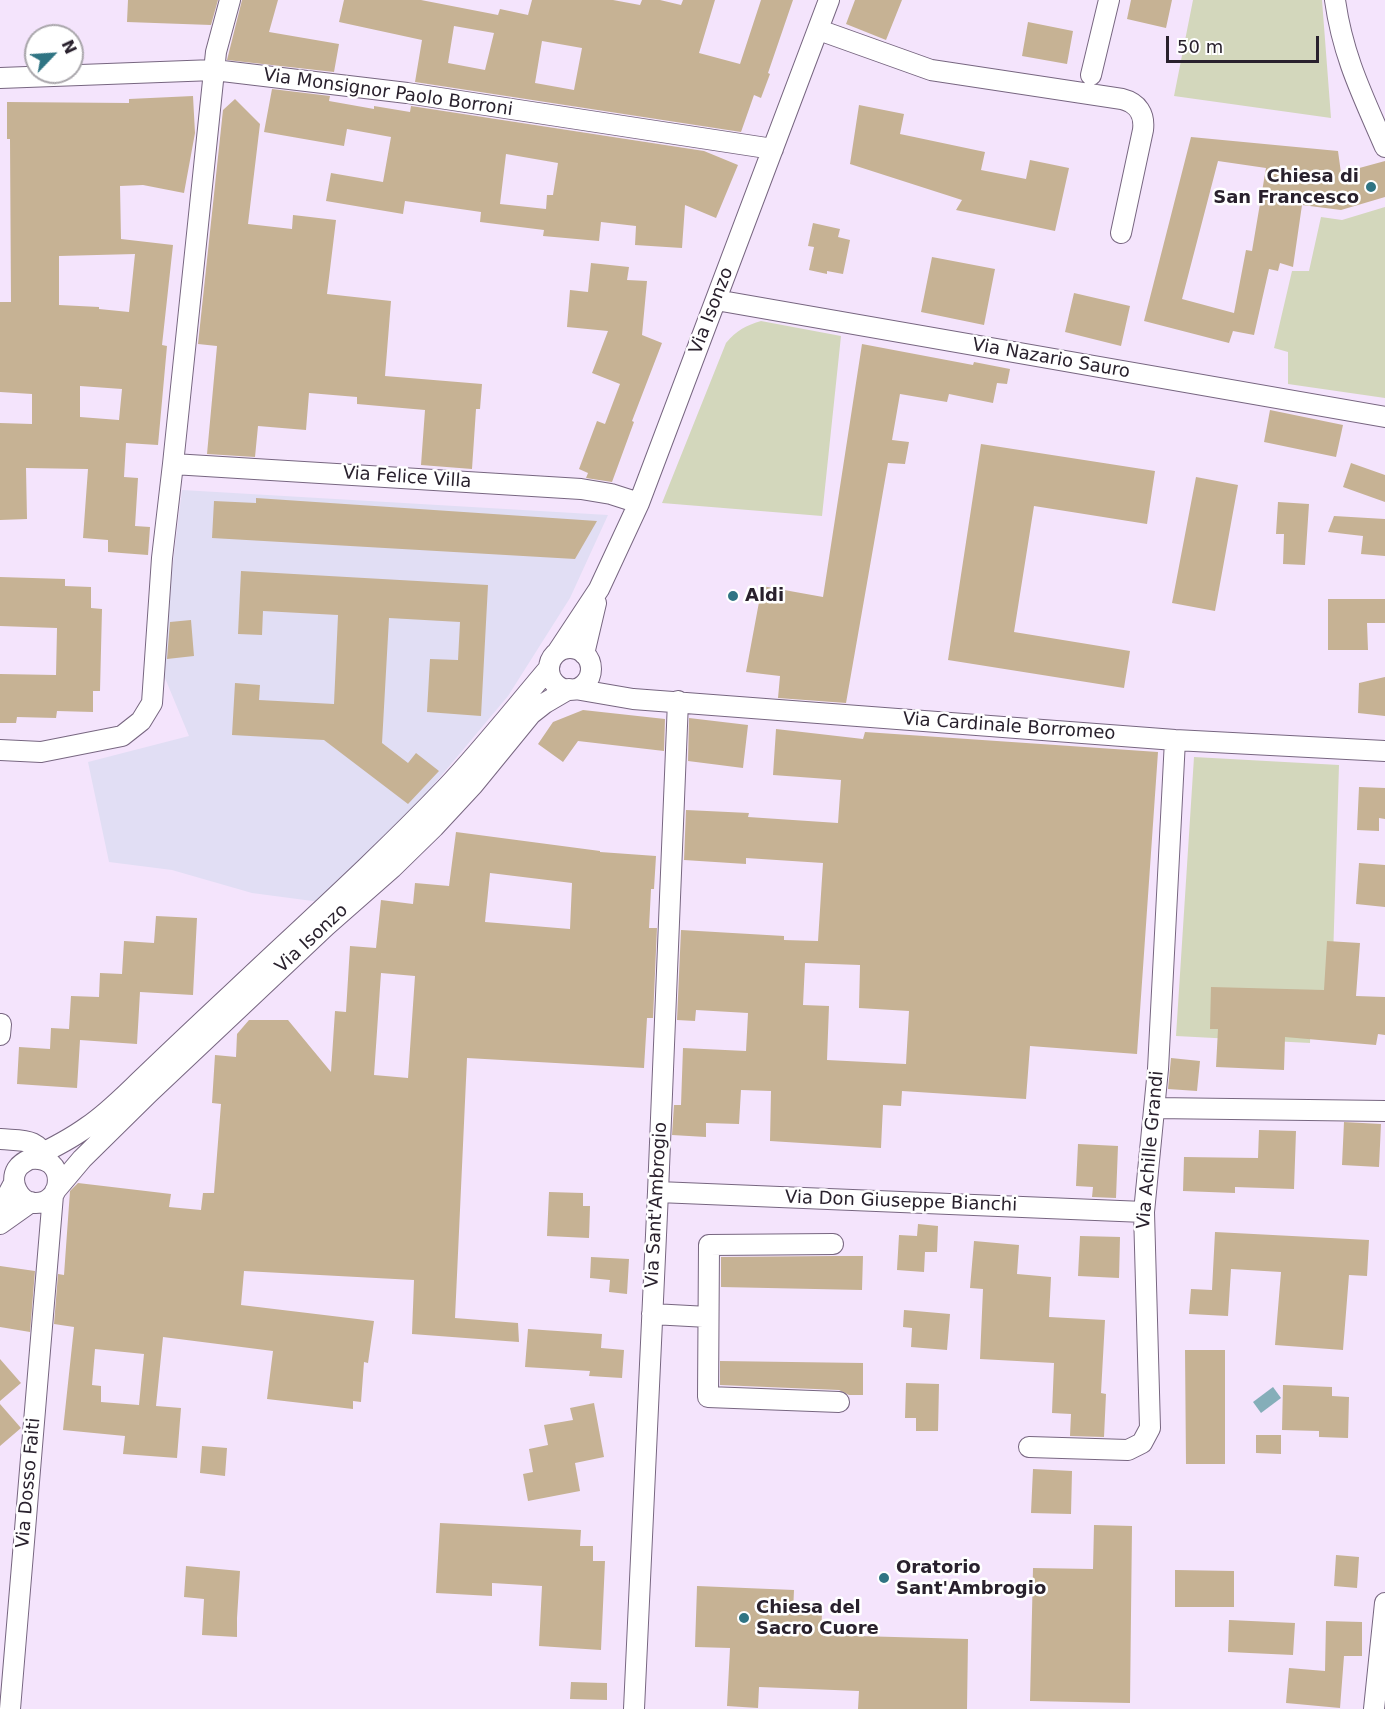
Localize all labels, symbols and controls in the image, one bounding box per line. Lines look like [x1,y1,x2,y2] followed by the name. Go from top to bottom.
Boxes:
[24,24,84,84] north arrow
[1169,24,1322,62] scale bar
[1177,36,1223,57] text: 50 m
[58,37,80,57] text: N
[262,65,514,121] street label: Via Monsignor Paolo Borroni
[1213,166,1359,208] place label: Chiesa di San Francesco
[1364,180,1378,194] marker: Chiesa di San Francesco
[686,265,738,357] street label: Via Isonzo
[971,335,1131,383] street label: Via Nazario Sauro
[342,463,472,493] street label: Via Felice Villa
[745,585,784,607] place label: Aldi
[726,589,740,603] marker: Aldi
[902,709,1116,745] street label: Via Cardinale Borromeo
[271,900,353,978] street label: Via Isonzo
[1133,1070,1169,1230] street label: Via Achille Grandi
[642,1121,672,1289] street label: Via Sant'Ambrogio
[785,1187,1017,1217] street label: Via Don Giuseppe Bianchi
[13,1417,45,1549] street label: Via Dosso Faiti
[896,1557,1046,1600] place label: Oratorio Sant'Ambrogio
[877,1571,891,1585] marker: Oratorio Sant'Ambrogio
[756,1597,879,1640] place label: Chiesa del Sacro Cuore
[737,1611,751,1625] marker: Chiesa del Sacro Cuore

